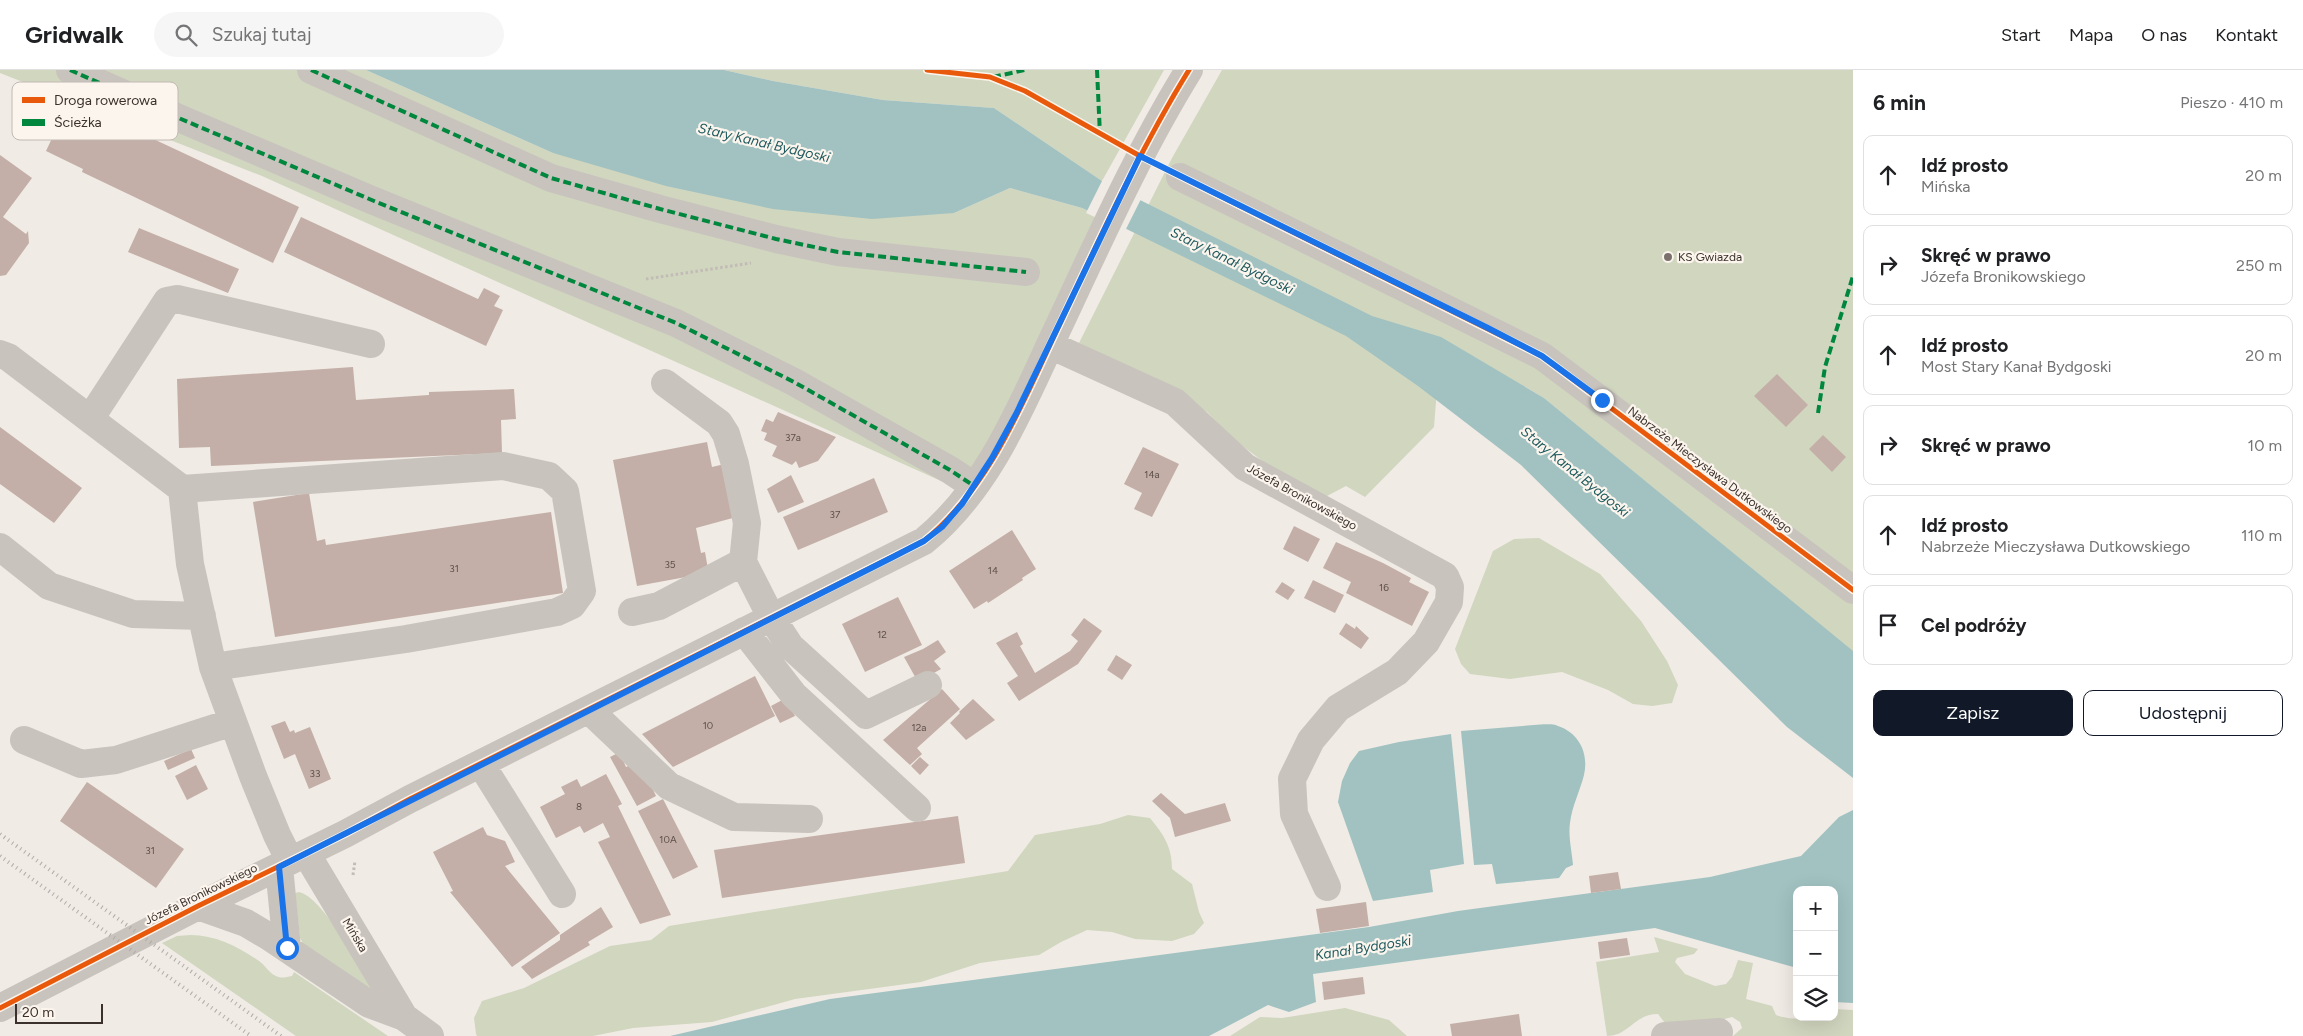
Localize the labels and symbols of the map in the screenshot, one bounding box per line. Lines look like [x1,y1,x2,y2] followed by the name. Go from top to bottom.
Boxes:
[12,82,178,140] legend
[54,92,157,109] text: Droga rowerowa
[54,114,102,131] text: Ścieżka
[696,120,832,167] water label: Stary Kanał Bydgoski
[1168,224,1297,299] water label: Stary Kanał Bydgoski
[1678,250,1742,264] place label: KS Gwiazda
[1662,251,1674,263] marker: KS Gwiazda
[1591,389,1614,412] route end
[1625,404,1795,536] street label: Nabrzeże Mieczysława Dutkowskiego
[1517,423,1633,521] water label: Stary Kanał Bydgoski
[785,431,801,444] house number: 37a
[1245,461,1359,533] street label: Józefa Bronikowskiego
[1144,468,1160,481] house number: 14a
[830,508,841,521] house number: 37
[664,558,676,571] house number: 35
[449,562,459,575] house number: 31
[988,564,998,577] house number: 14
[1379,581,1389,594] house number: 16
[877,628,887,641] house number: 12
[703,719,713,732] house number: 10
[912,721,926,734] house number: 12a
[310,767,320,780] house number: 33
[576,800,582,813] house number: 8
[659,833,677,846] house number: 10A
[145,844,155,857] house number: 31
[142,861,260,927] street label: Józefa Bronikowskiego
[339,916,371,954] street label: Mińska
[1314,932,1413,964] water label: Kanał Bydgoski
[276,937,299,960] route start
[15,1001,102,1024] scale bar

